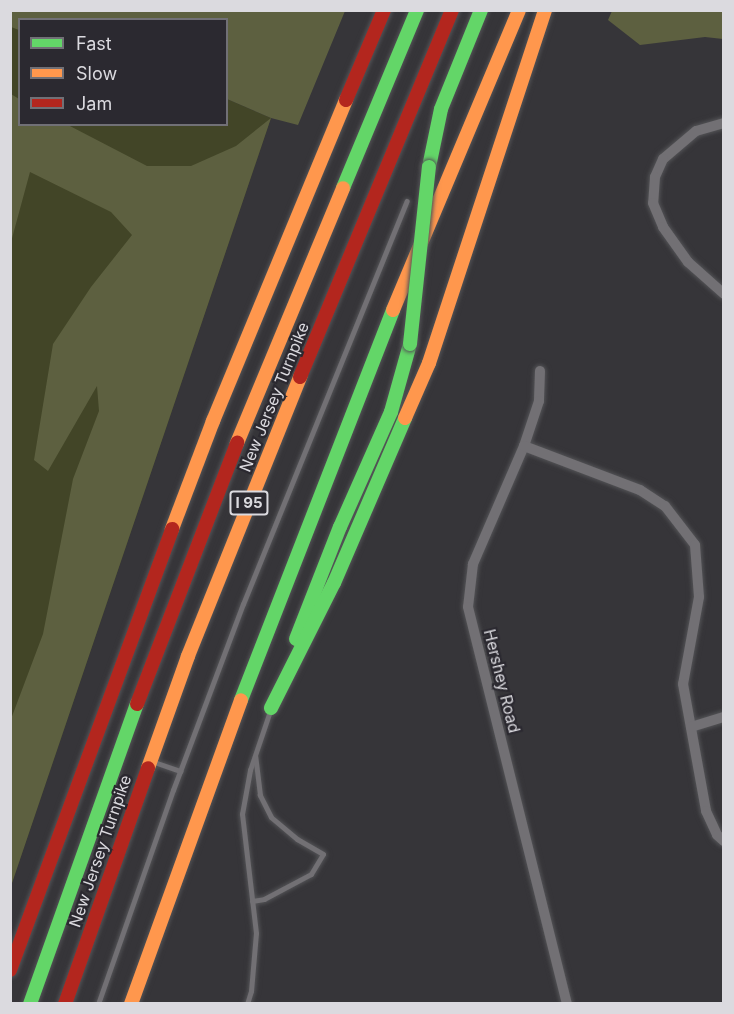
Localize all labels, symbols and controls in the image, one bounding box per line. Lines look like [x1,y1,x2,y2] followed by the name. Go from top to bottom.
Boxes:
[18,18,228,126] legend
[76,33,112,54] text: Fast
[76,63,117,84] text: Slow
[76,93,112,114] text: Jam
[235,319,313,475] street label: New Jersey Turnpike
[228,491,270,515] road number: I 95
[480,627,524,735] street label: Hershey Road
[65,772,135,930] street label: New Jersey Turnpike

